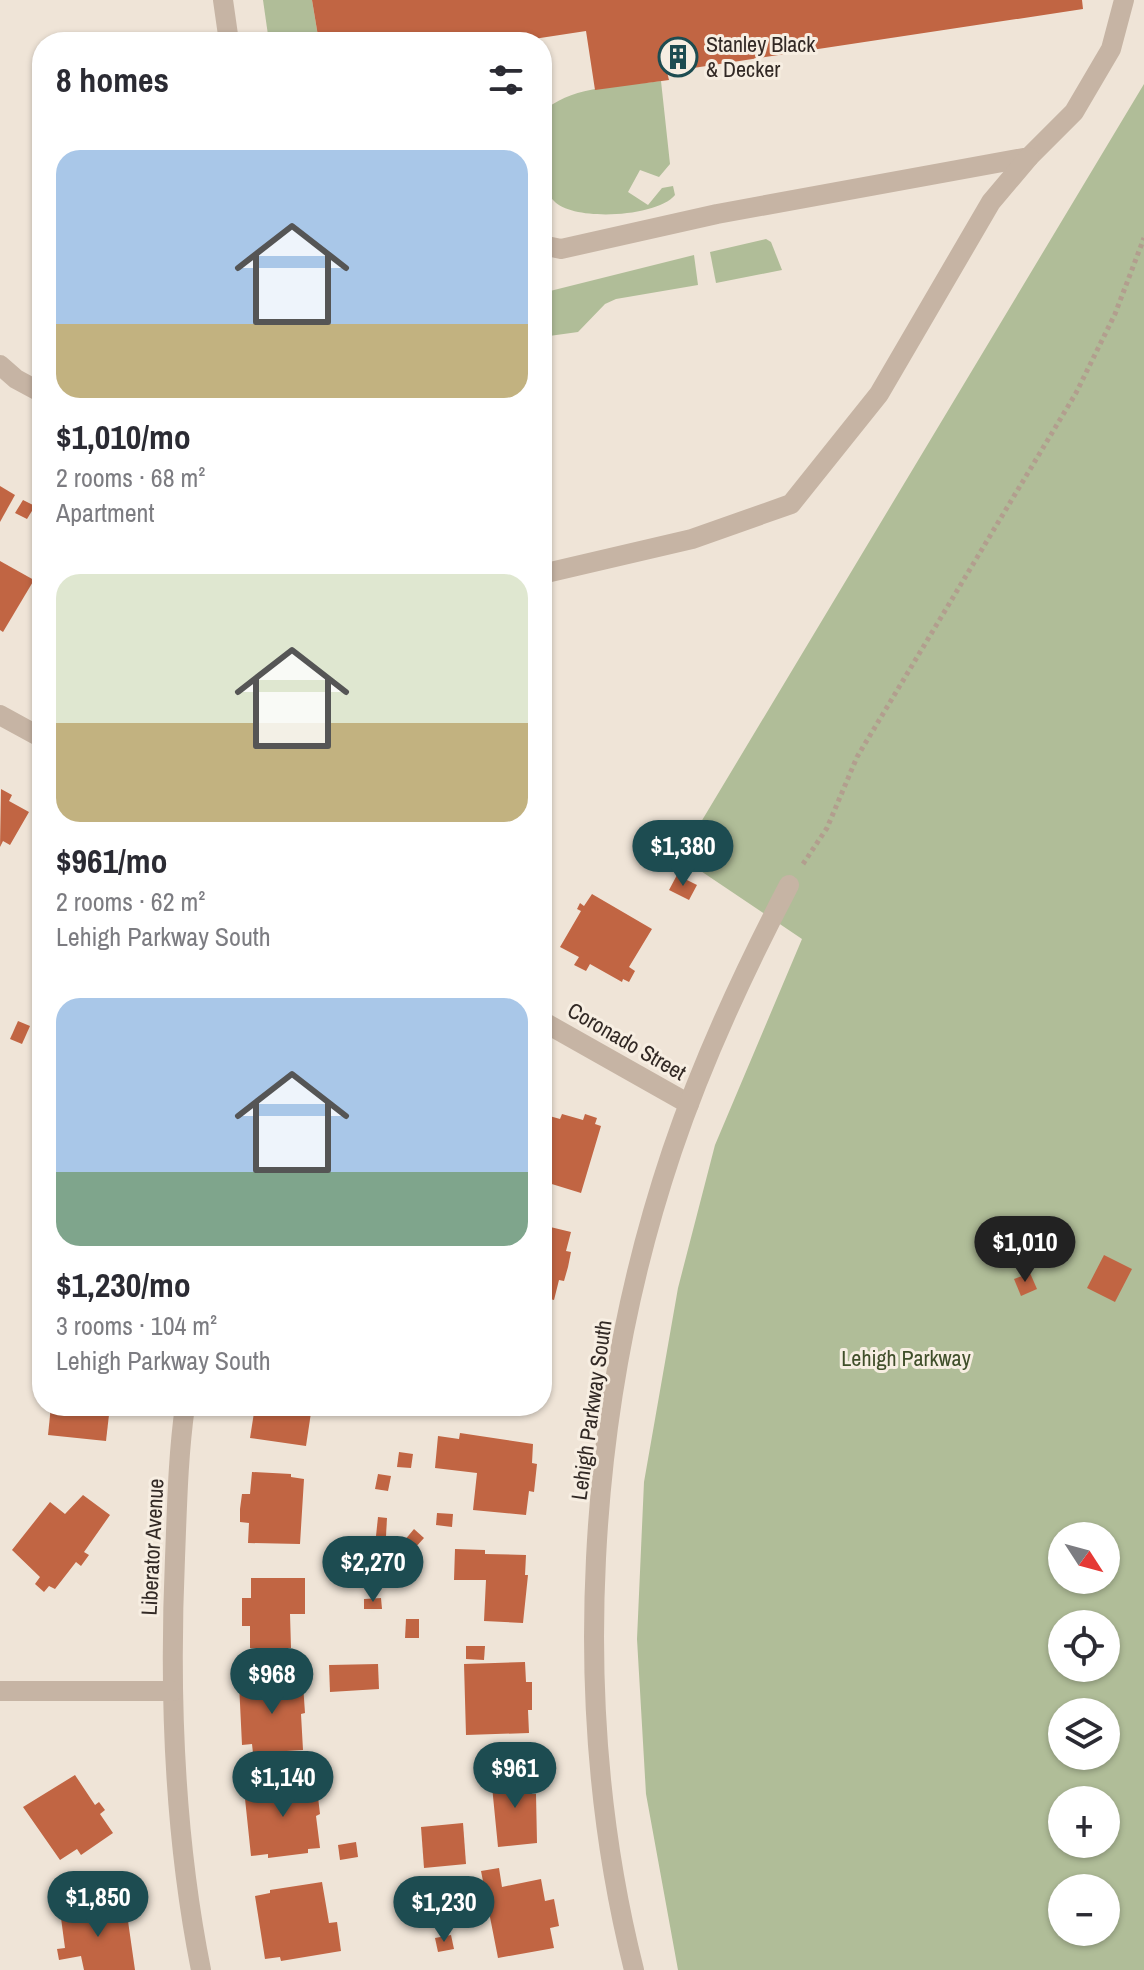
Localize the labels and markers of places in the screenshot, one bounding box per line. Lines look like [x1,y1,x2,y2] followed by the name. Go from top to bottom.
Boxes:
[706,29,816,84] place label: Stanley Black & Decker
[657,36,699,78] building icon: Stanley Black & Decker
[618,820,748,888] pin: $1,380
[960,1216,1090,1284] pin: $1,010
[308,1536,438,1604] pin: $2,270
[225,1648,319,1716] pin: $968
[468,1742,562,1810] pin: $961
[218,1751,348,1819] pin: $1,140
[33,1871,163,1939] pin: $1,850
[379,1876,509,1944] pin: $1,230

